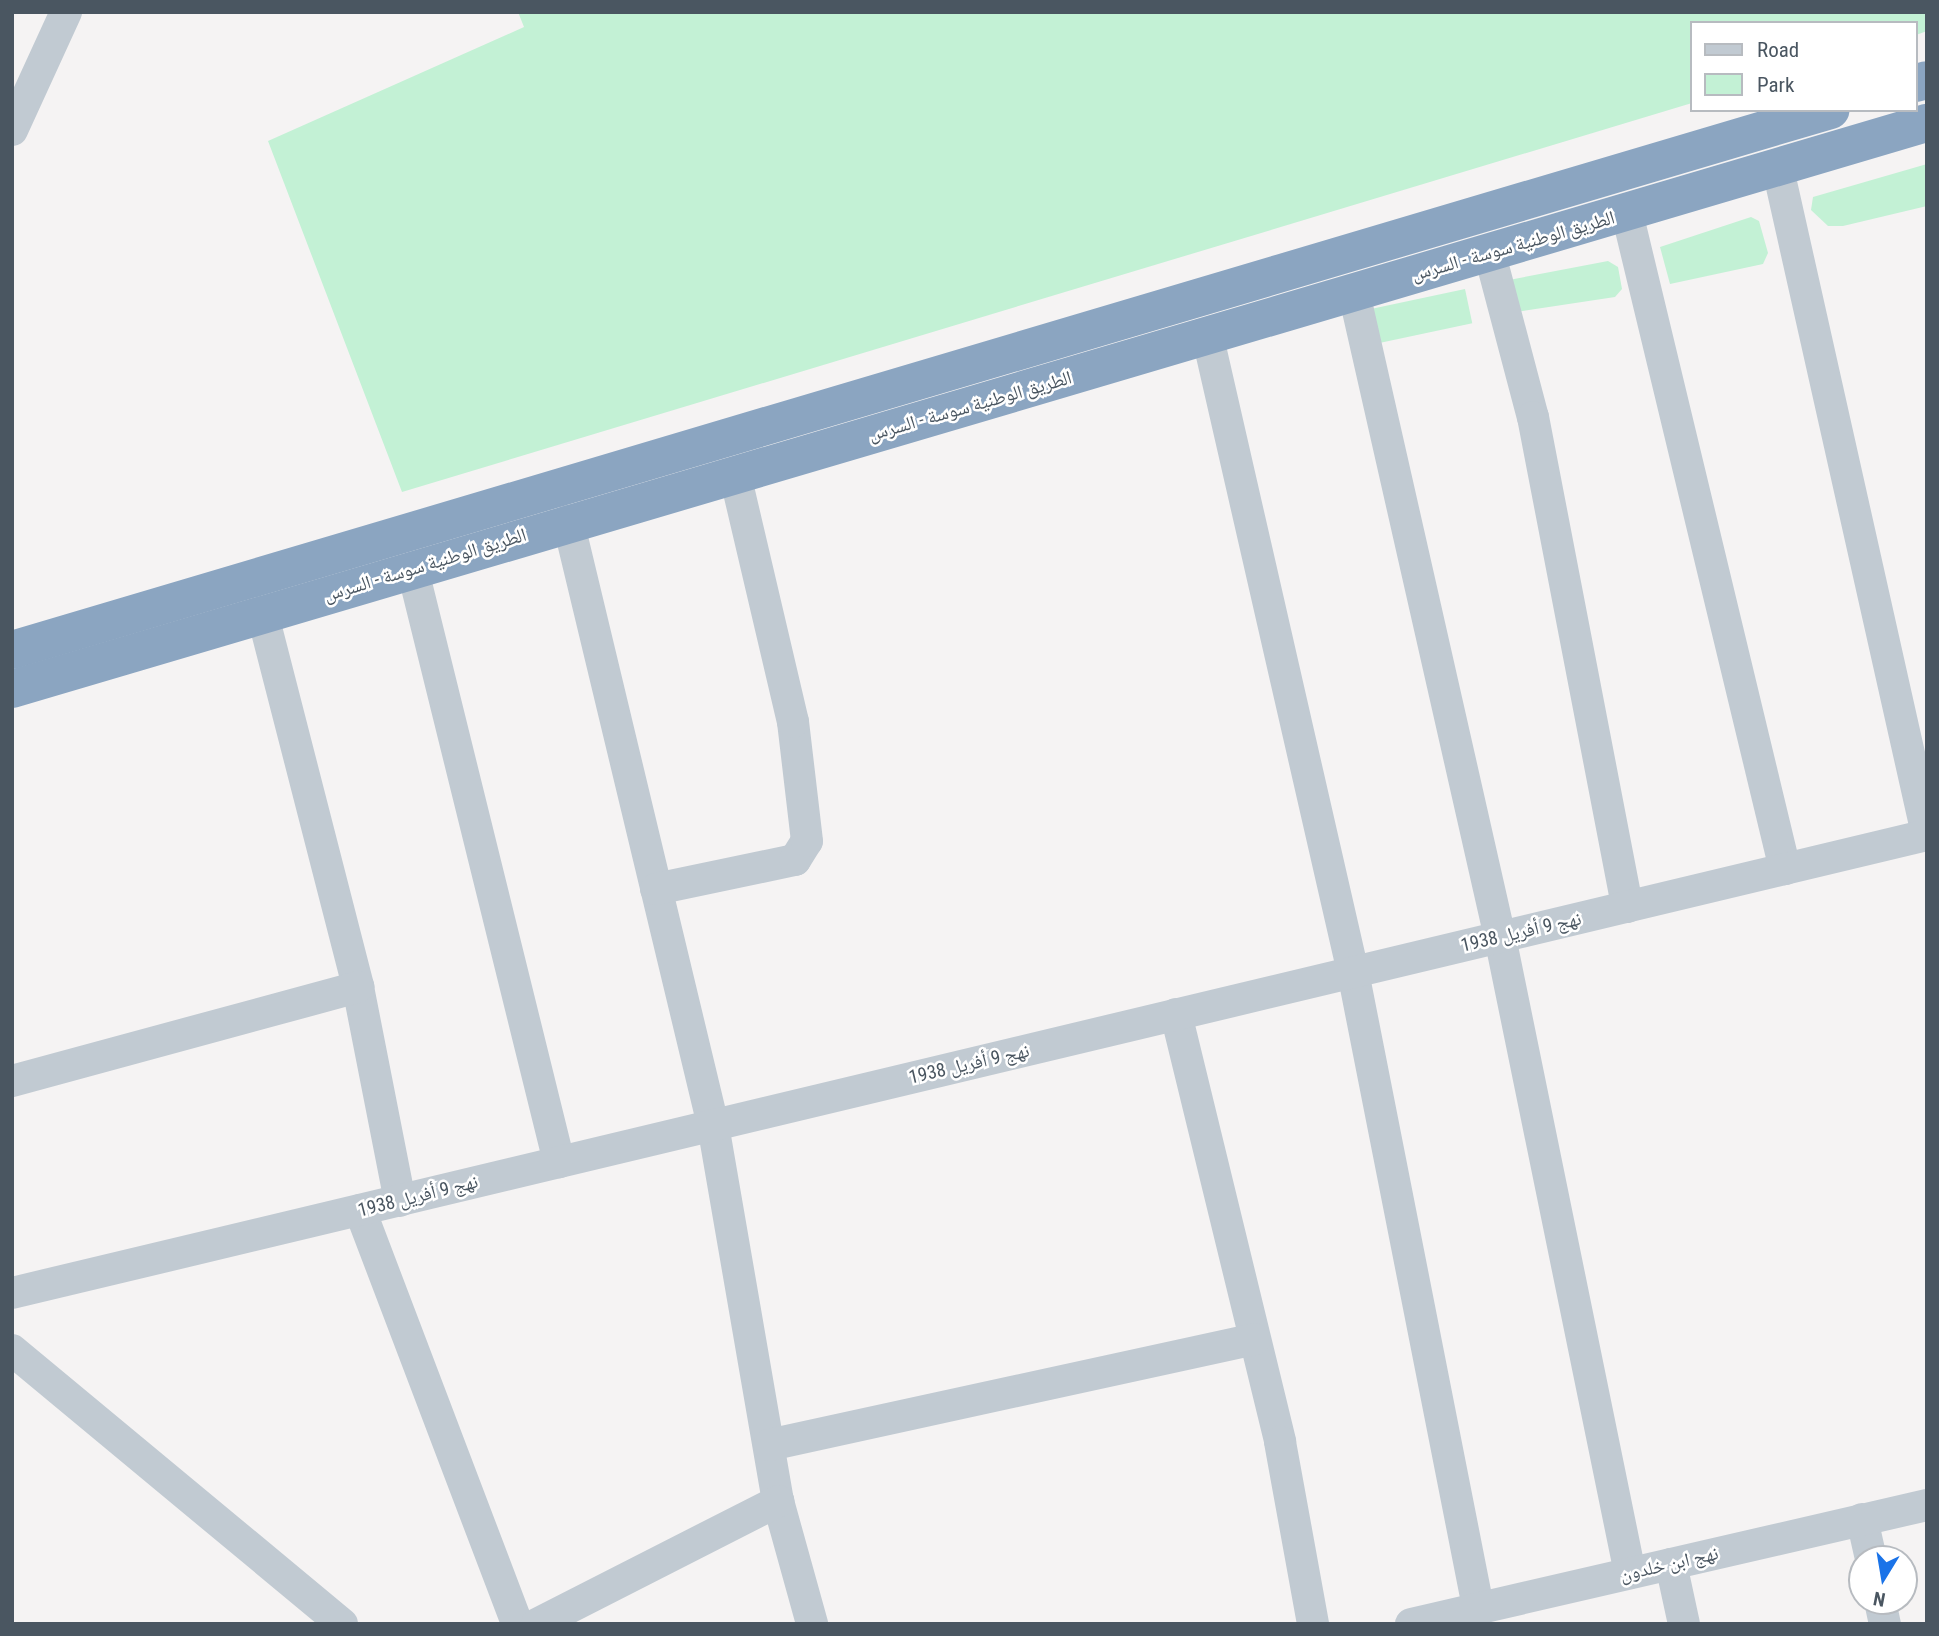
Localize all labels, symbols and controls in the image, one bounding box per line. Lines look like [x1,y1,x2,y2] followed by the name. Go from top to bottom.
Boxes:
[1690,21,1918,112] legend
[1757,38,1799,62] text: Road
[1757,73,1794,97] text: Park
[1409,206,1617,286] street label: الطريق الوطنية سوسة - السرس
[866,366,1074,446] street label: الطريق الوطنية سوسة - السرس
[321,523,529,607] street label: الطريق الوطنية سوسة - السرس
[1459,907,1583,957] street label: نهج 9 أفريل 1938
[907,1039,1031,1089] street label: نهج 9 أفريل 1938
[356,1170,480,1222] street label: نهج 9 أفريل 1938
[1617,1542,1721,1586] street label: نهج ابن خلدون
[1848,1545,1918,1615] north arrow
[1871,1587,1887,1612] text: N

